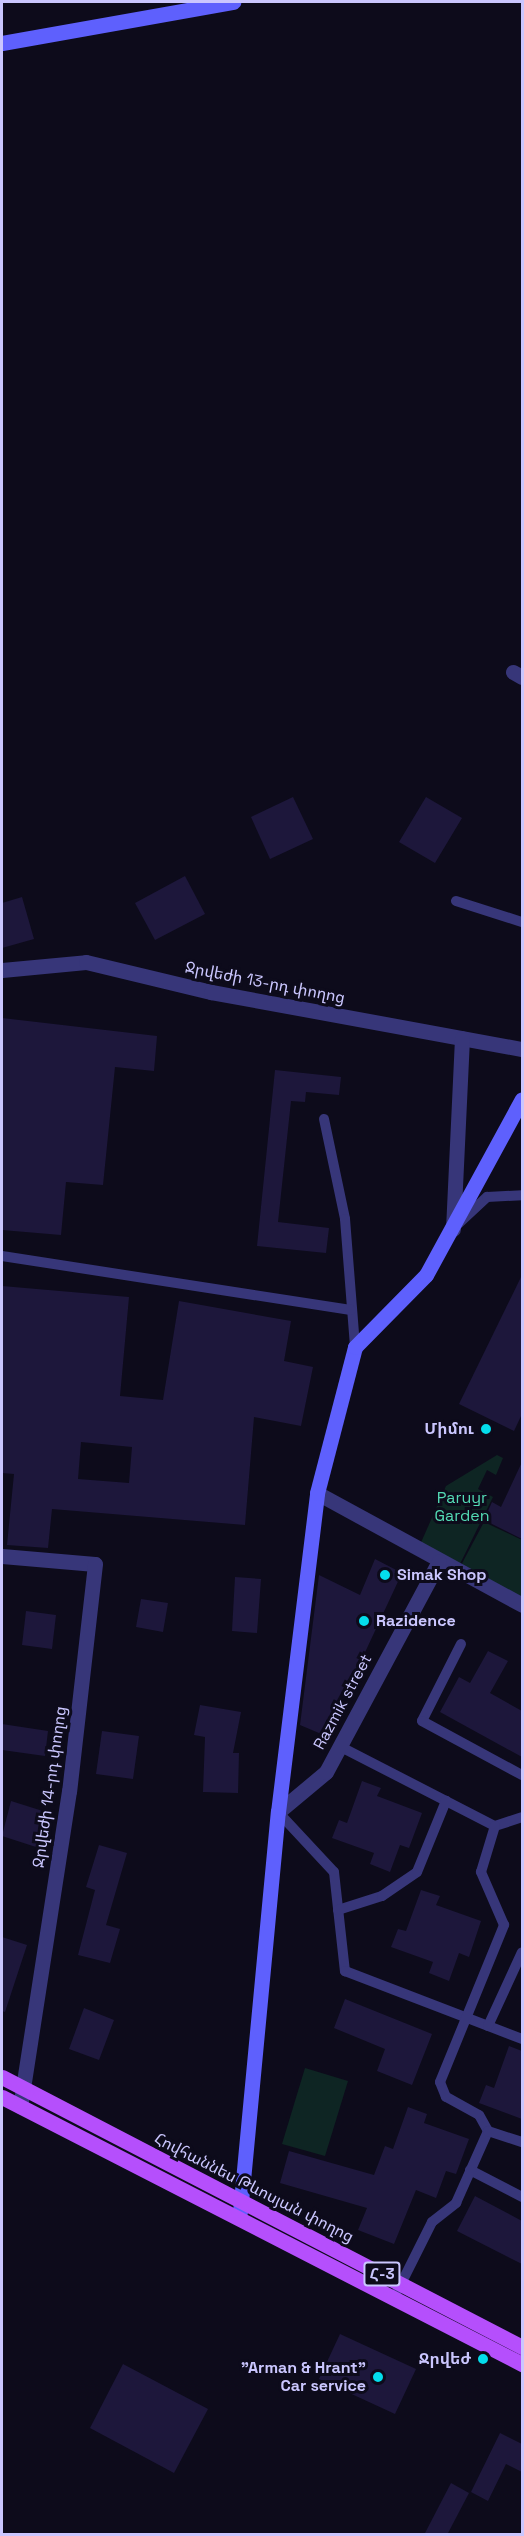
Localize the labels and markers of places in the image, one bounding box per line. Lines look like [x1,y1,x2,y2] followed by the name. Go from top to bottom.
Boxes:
[424,1419,474,1439] place label: Միմու
[479,1422,493,1436] marker: Միմու
[397,1565,487,1585] place label: Simak Shop
[378,1568,392,1582] marker: Simak Shop
[376,1611,456,1631] place label: Razidence
[357,1614,371,1628] marker: Razidence
[419,2349,471,2369] place label: Ջրվեժ
[476,2352,490,2366] marker: Ջրվեժ
[241,2358,366,2396] place label: "Arman & Hrant" Car service
[371,2370,385,2384] marker: "Arman & Hrant" Car service

